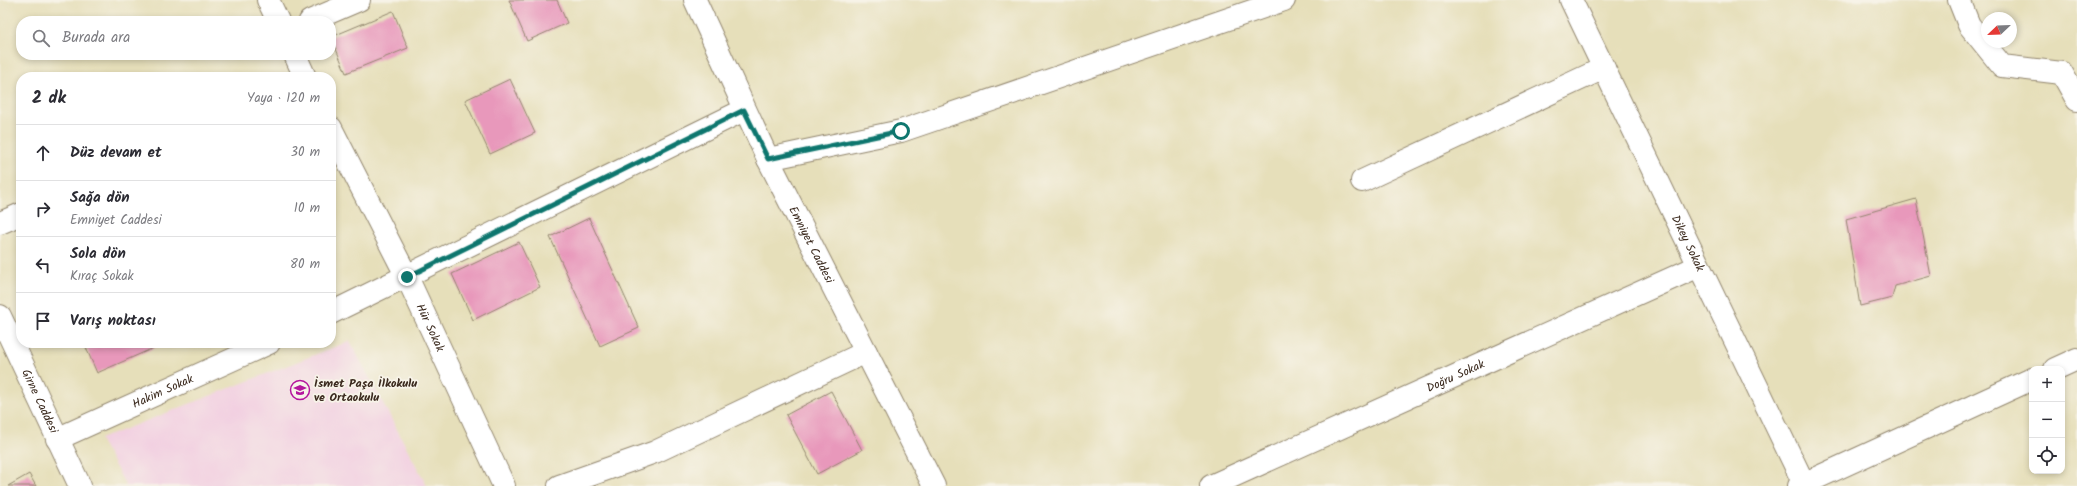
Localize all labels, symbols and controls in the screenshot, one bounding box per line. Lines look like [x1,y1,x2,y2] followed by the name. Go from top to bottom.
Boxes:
[1981,12,2017,48] north arrow
[16,16,336,60] search box
[62,26,130,50] text: Burada ara
[30,27,52,49] icon: search
[32,85,66,112] text: 2 dk
[247,88,320,109] text: Yaya · 120 m
[892,122,910,140] route start
[70,141,162,165] text: Düz devam et
[32,142,54,164] icon: ahead
[291,142,320,163] text: 30 m
[70,186,130,210] text: Sağa dön
[32,198,54,220] icon: right
[294,198,320,219] text: 10 m
[784,203,840,288] street label: Emniyet Caddesi
[70,210,162,231] text: Emniyet Caddesi
[1666,212,1710,275] street label: Dikey Sokak
[70,242,126,266] text: Sola dön
[32,254,54,276] icon: left
[290,254,320,275] text: 80 m
[70,266,134,287] text: Kıraç Sokak
[398,268,416,286] route end
[411,300,450,355] street label: Hür Sokak
[70,309,156,333] text: Varış noktası
[32,310,54,332] icon: arrive
[1423,354,1488,397] street label: Doğru Sokak
[17,366,64,437] street label: Girne Caddesi
[2029,366,2065,474] map controls
[2029,366,2065,402] button: +
[129,369,197,413] street label: Hakim Sokak
[314,374,417,407] place label: İsmet Paşa İlkokulu ve Ortaokulu
[289,379,311,401] school or university icon: İsmet Paşa İlkokulu ve Ortaokulu
[2029,402,2065,438] button: −
[2029,438,2065,474] button: locate

